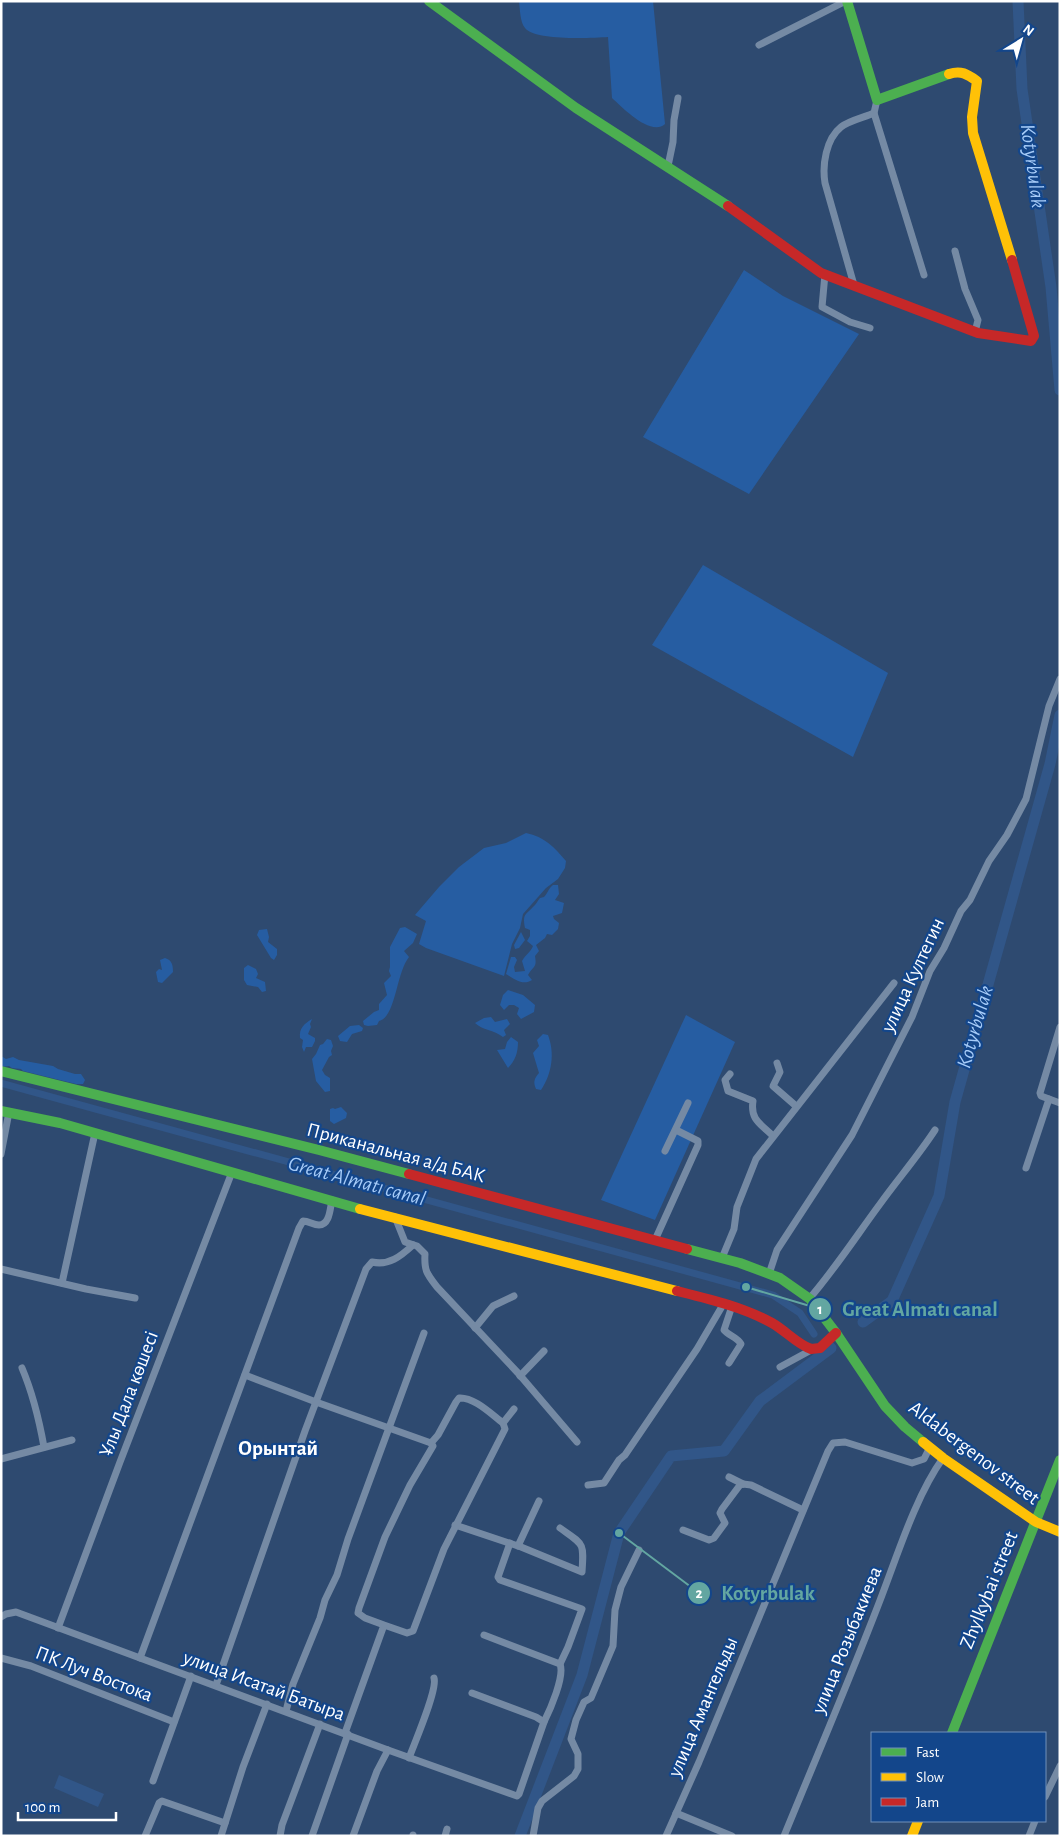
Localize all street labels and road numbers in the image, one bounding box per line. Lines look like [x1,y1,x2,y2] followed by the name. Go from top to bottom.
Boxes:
[877,915,948,1036] street label: улица Култегин
[305,1120,488,1187] street label: Приканальная а/д БАК
[96,1329,162,1459] street label: Ұлы Дала көшесі
[905,1398,1043,1509] street label: Aldabergenov street
[956,1528,1022,1651] street label: Zhylkybai street
[808,1564,886,1717] street label: улица Розыбакиева
[664,1634,741,1781] street label: улица Амангельды
[33,1642,155,1706] street label: ПК Луч Востока
[179,1647,348,1725] street label: улица Исатай Батыра

